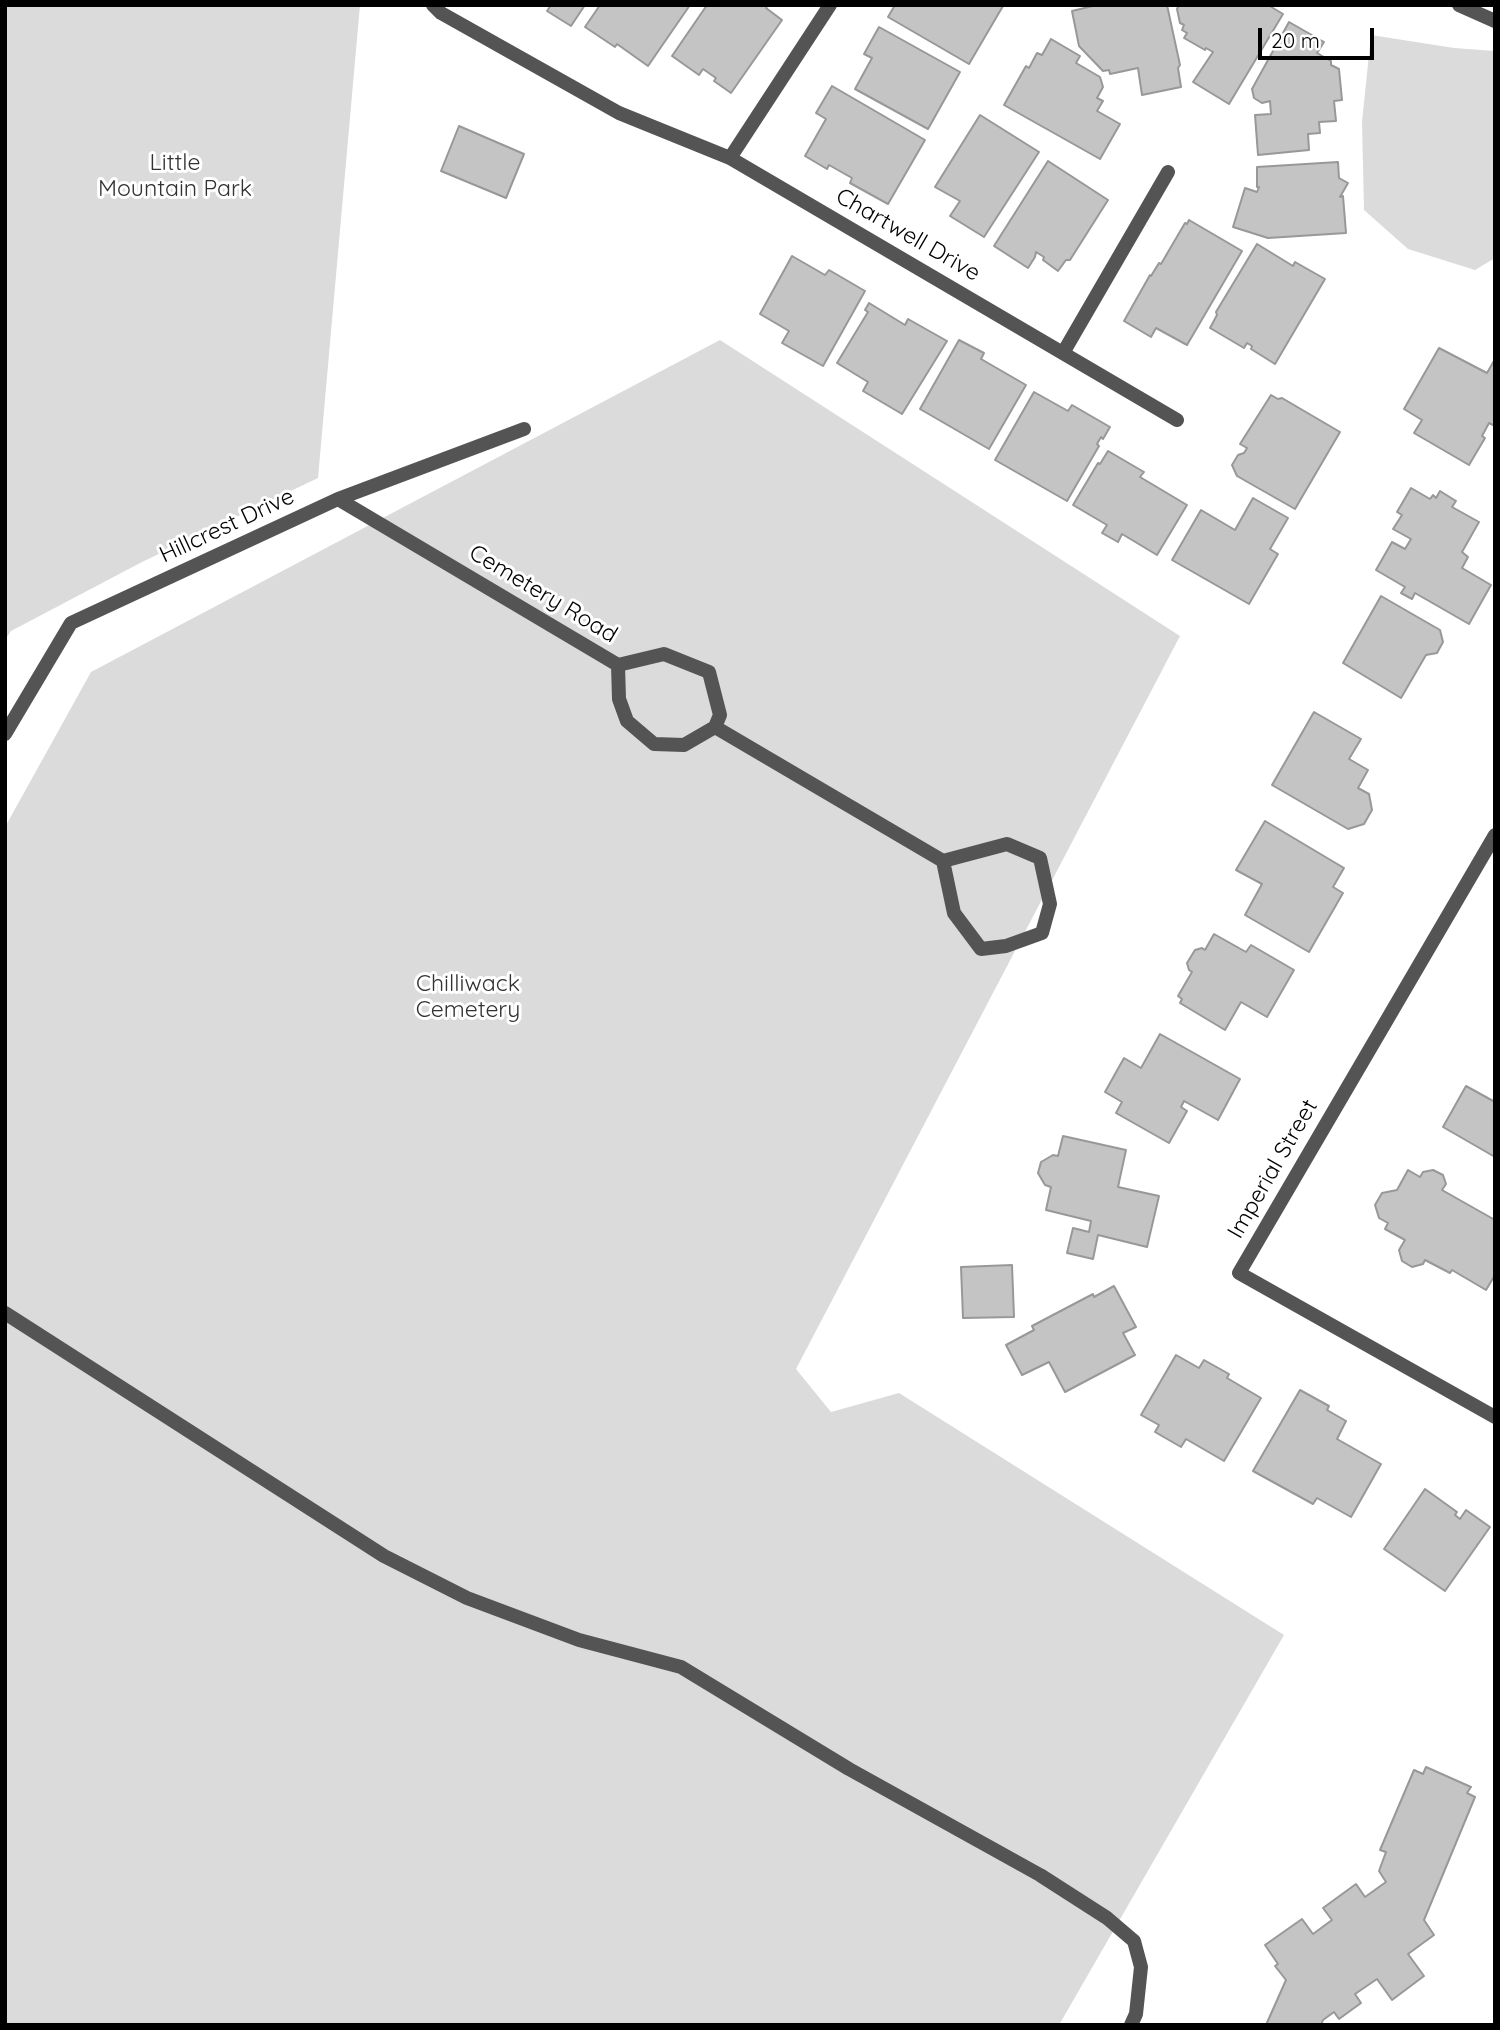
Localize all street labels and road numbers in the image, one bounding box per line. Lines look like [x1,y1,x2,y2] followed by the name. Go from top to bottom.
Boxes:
[831,183,985,287] street label: Chartwell Drive
[155,483,299,569] street label: Hillcrest Drive
[464,539,622,649] street label: Cemetery Road
[1222,1095,1324,1243] street label: Imperial Street

